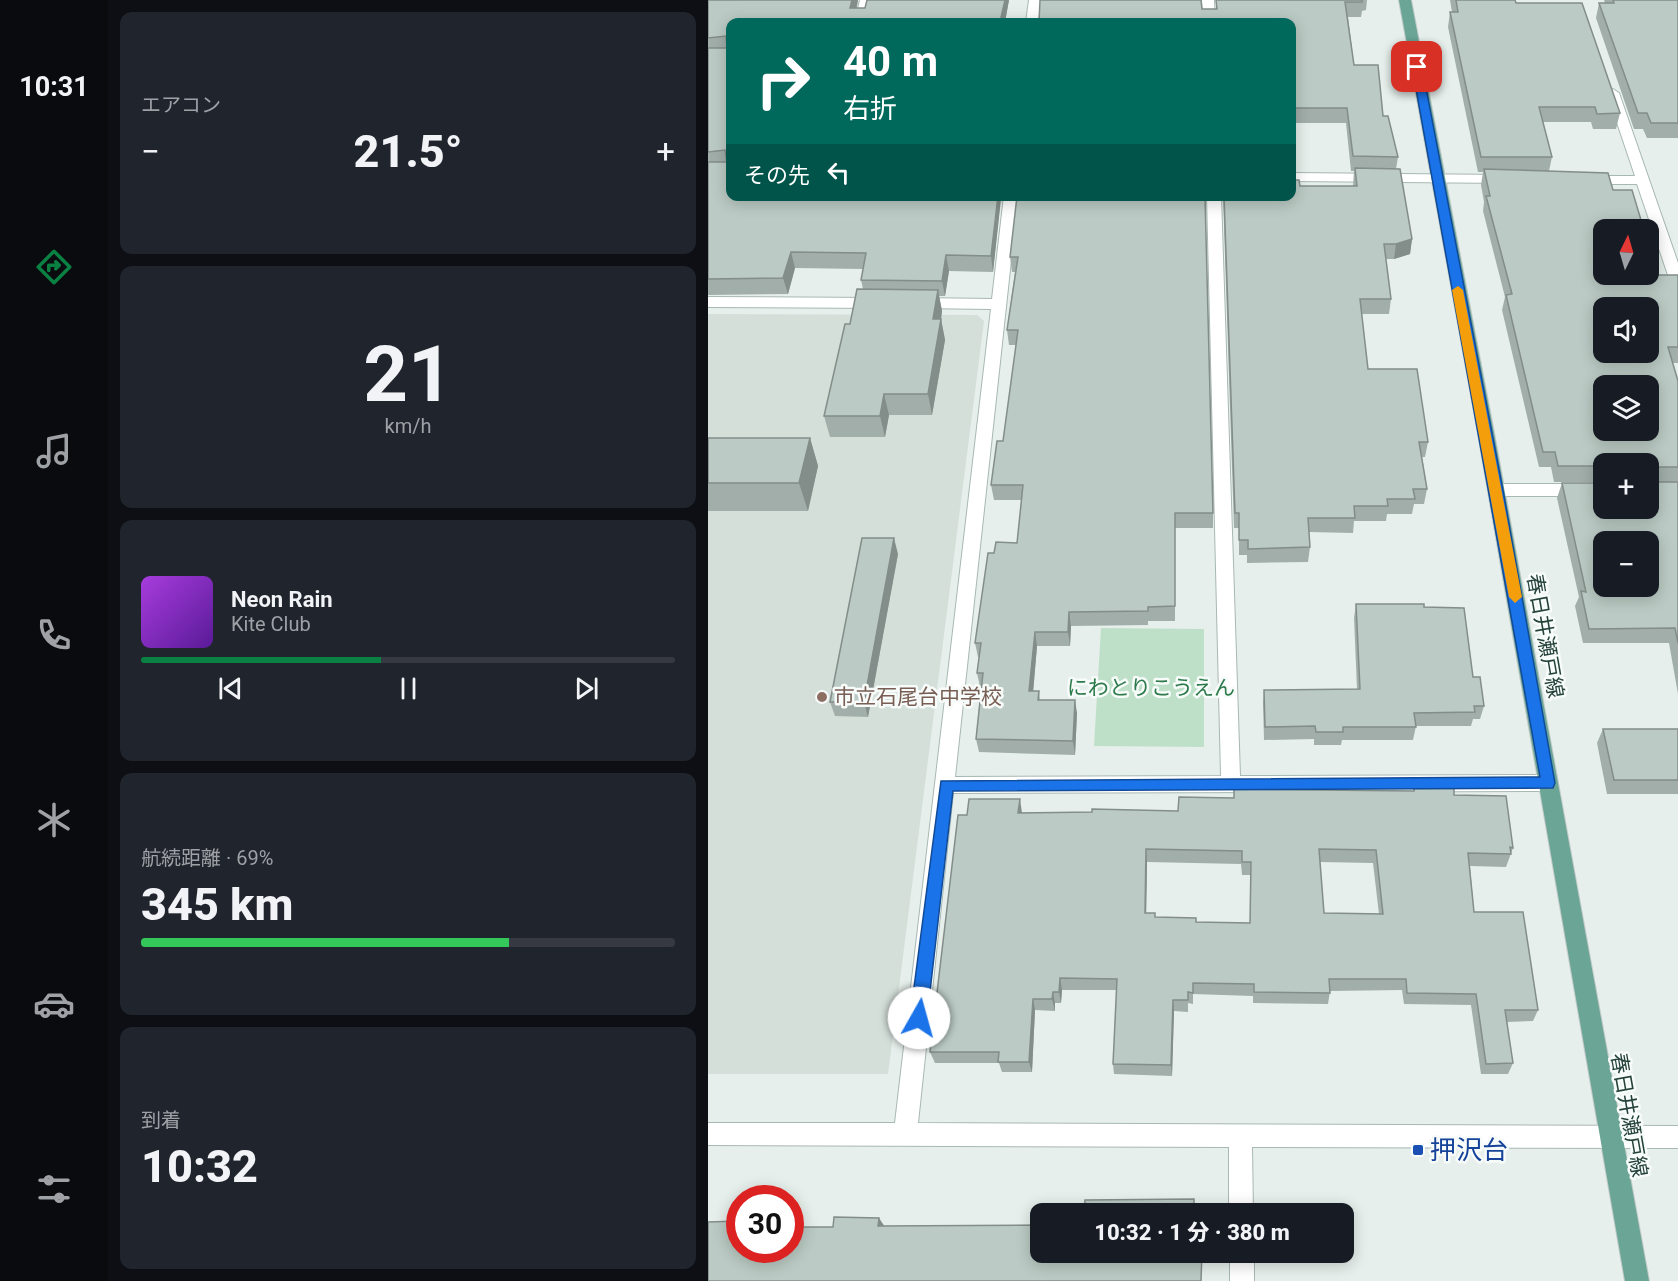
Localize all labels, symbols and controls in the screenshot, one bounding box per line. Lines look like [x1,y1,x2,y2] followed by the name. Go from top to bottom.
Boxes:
[843,37,938,86] text: 40 m
[1391,41,1442,92] pin
[744,42,822,120] icon: right
[1400,50,1433,83] icon: arrive
[19,71,89,103] text: 10:31
[141,93,221,117] text: エアコン
[843,93,897,125] text: 右折
[354,125,463,178] text: 21.5°
[141,132,160,171] text: −
[656,132,675,171] text: +
[822,156,855,189] icon: left
[744,163,810,188] text: その先
[1593,219,1659,285] north arrow
[1593,219,1659,597] map controls
[33,246,75,288] icon: directions
[1593,297,1659,363] button: sound
[363,329,453,420] text: 21
[1593,375,1659,441] button: layers
[385,414,431,438] text: km/h
[33,430,75,472] icon: music
[1593,453,1659,519] button: +
[1593,531,1659,597] button: −
[1522,572,1568,700] street label: 春日井瀬戸線
[231,587,333,612] text: Neon Rain
[231,612,311,636] text: Kite Club
[33,614,75,656] icon: phone
[214,672,247,705] icon: previous
[392,672,425,705] icon: pause
[570,672,603,705] icon: next
[1067,676,1235,700] park label: にわとりこうえん
[834,685,1002,709] place label: 市立石尾台中学校
[815,690,829,704] marker: 市立石尾台中学校
[33,799,75,841] icon: climate
[141,846,273,870] text: 航続距離 · 69%
[141,878,293,931] text: 345 km
[33,983,75,1025] icon: car
[887,986,951,1050] position arrow
[1606,1051,1652,1179] street label: 春日井瀬戸線
[141,1108,181,1132] text: 到着
[1430,1135,1508,1165] place label: 押沢台
[141,1140,258,1193] text: 10:32
[1411,1143,1425,1157] marker: 押沢台
[33,1168,75,1210] icon: filters
[726,1185,804,1263] speed limit sign: 30
[1094,1220,1290,1245] text: 10:32 · 1 分 · 380 m

